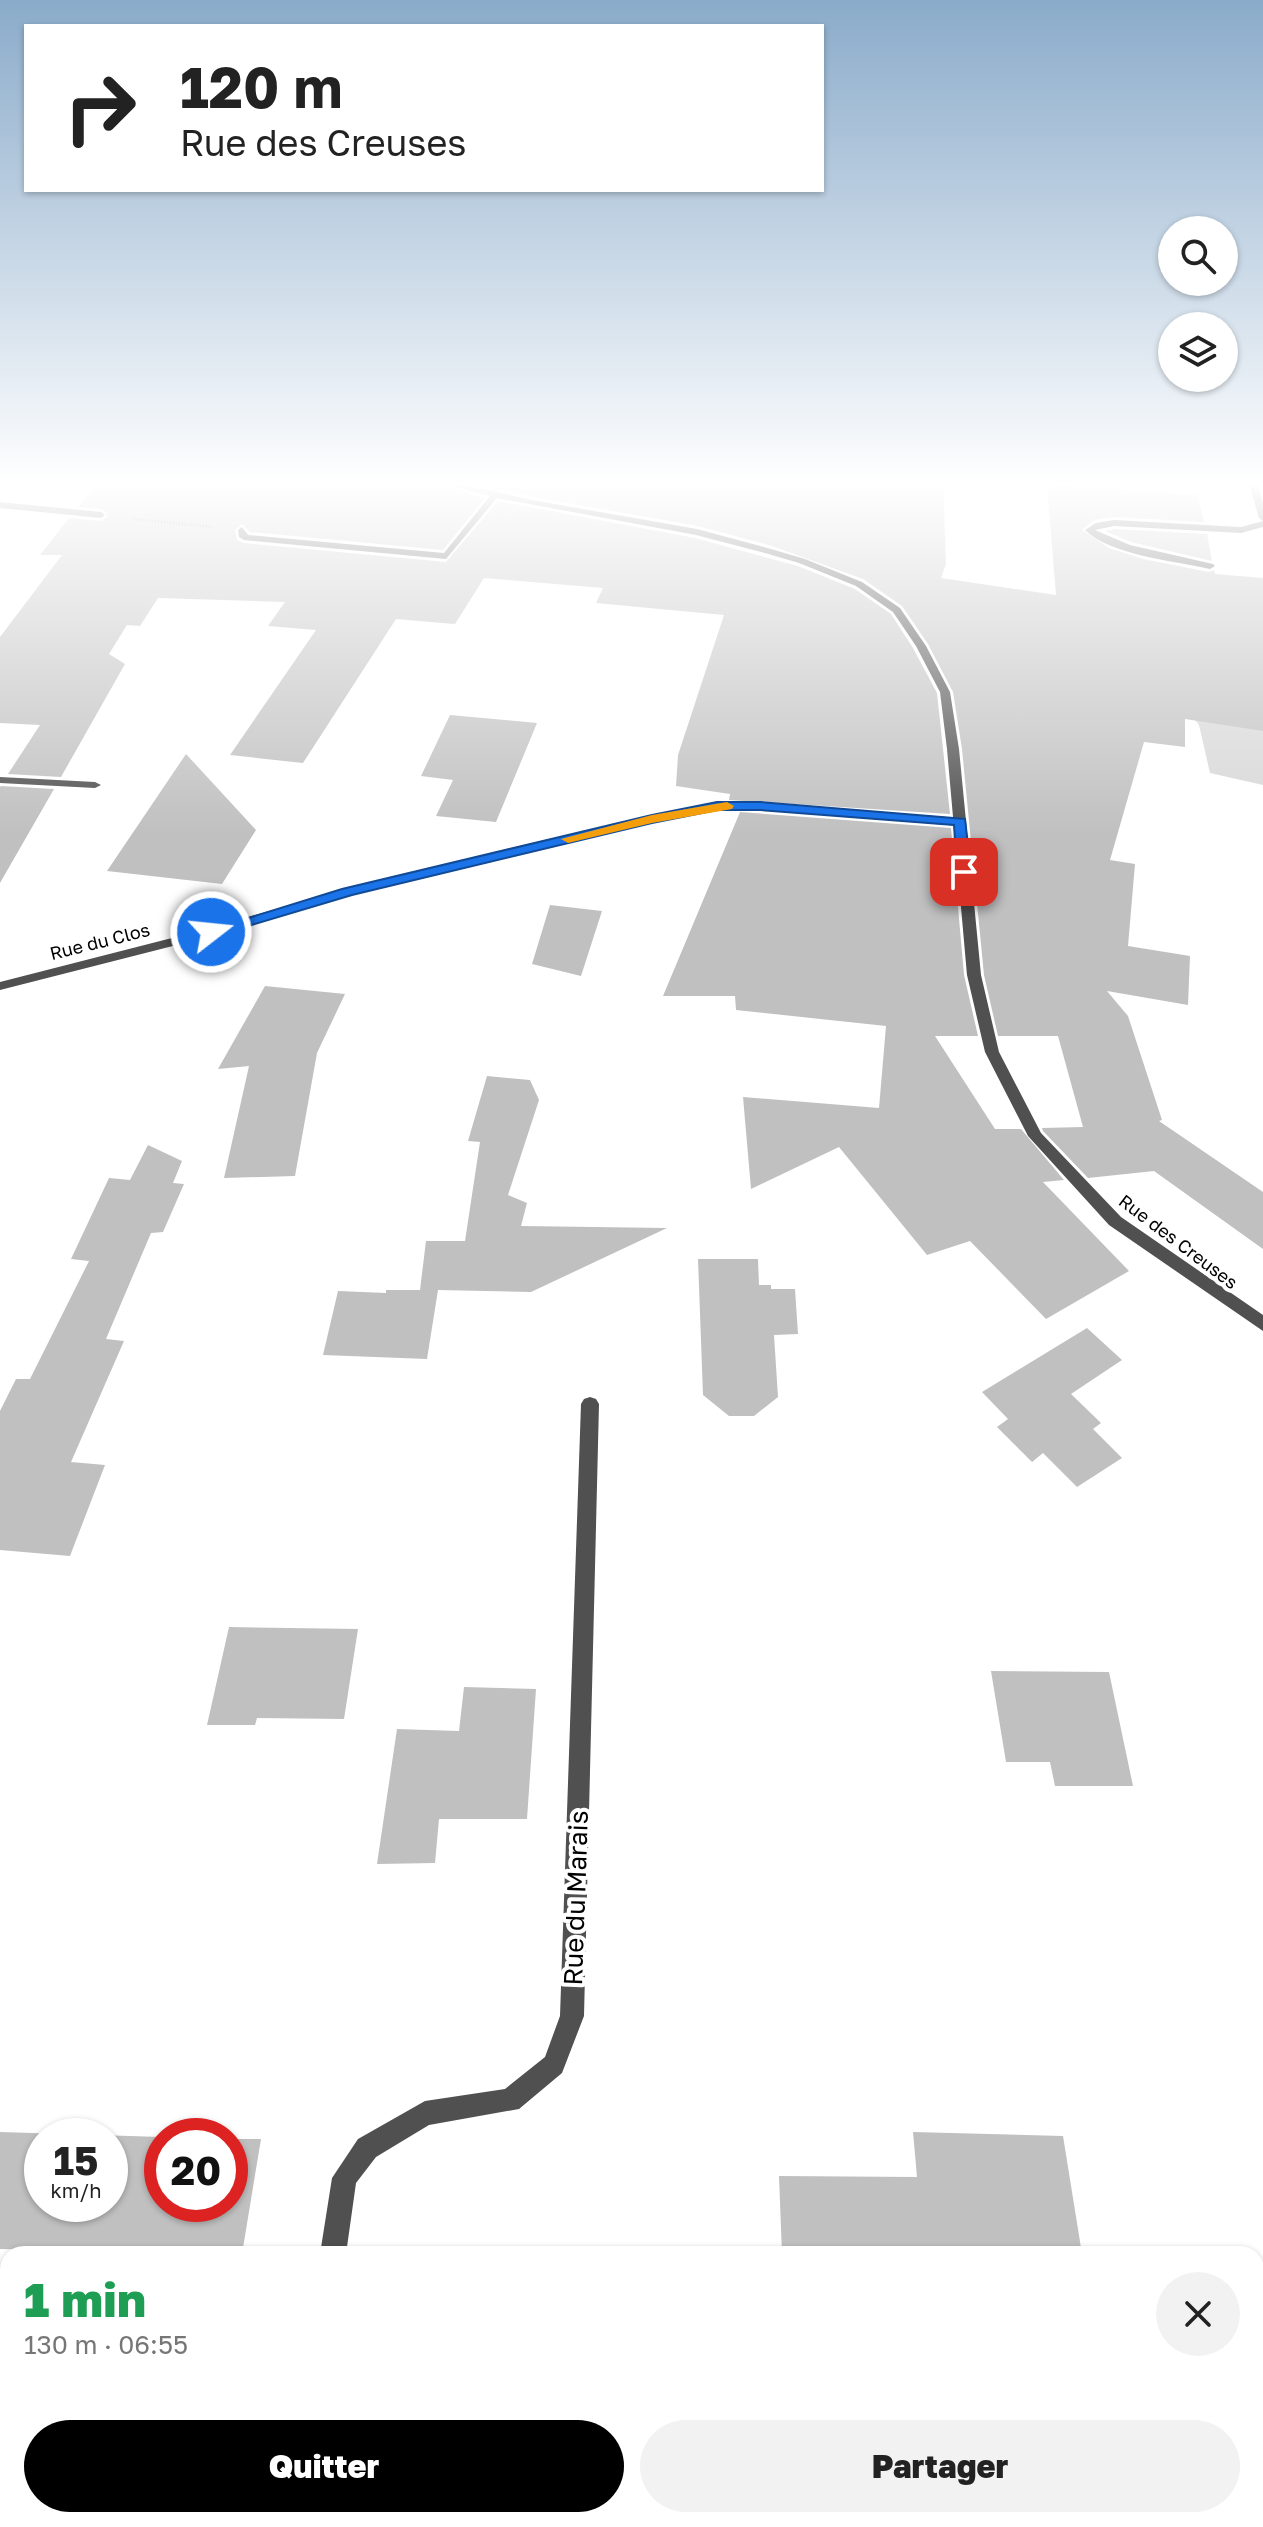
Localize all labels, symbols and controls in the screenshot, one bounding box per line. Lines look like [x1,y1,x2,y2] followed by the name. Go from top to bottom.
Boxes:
[180,53,342,120] text: 120 m
[48,56,152,160] icon: right
[180,121,466,164] text: Rue des Creuses
[1158,216,1238,392] map controls
[1158,216,1238,296] button: search
[1158,312,1238,392] button: layers
[930,838,998,906] pin
[942,850,986,894] icon: arrive
[169,890,253,974] position arrow
[47,918,152,964] street label: Rue du Clos
[1115,1189,1242,1293] street label: Rue des Creuses
[557,1810,594,1986] street label: Rue du Marais
[144,2118,248,2222] speed limit sign: 20
[54,2136,99,2184] text: 15
[51,2178,101,2202] text: km/h
[24,2270,146,2328] text: 1 min
[1156,2272,1240,2356] button: close
[24,2329,188,2360] text: 130 m · 06:55
[24,2420,624,2512] button: Quitter
[640,2420,1240,2512] button: Partager

